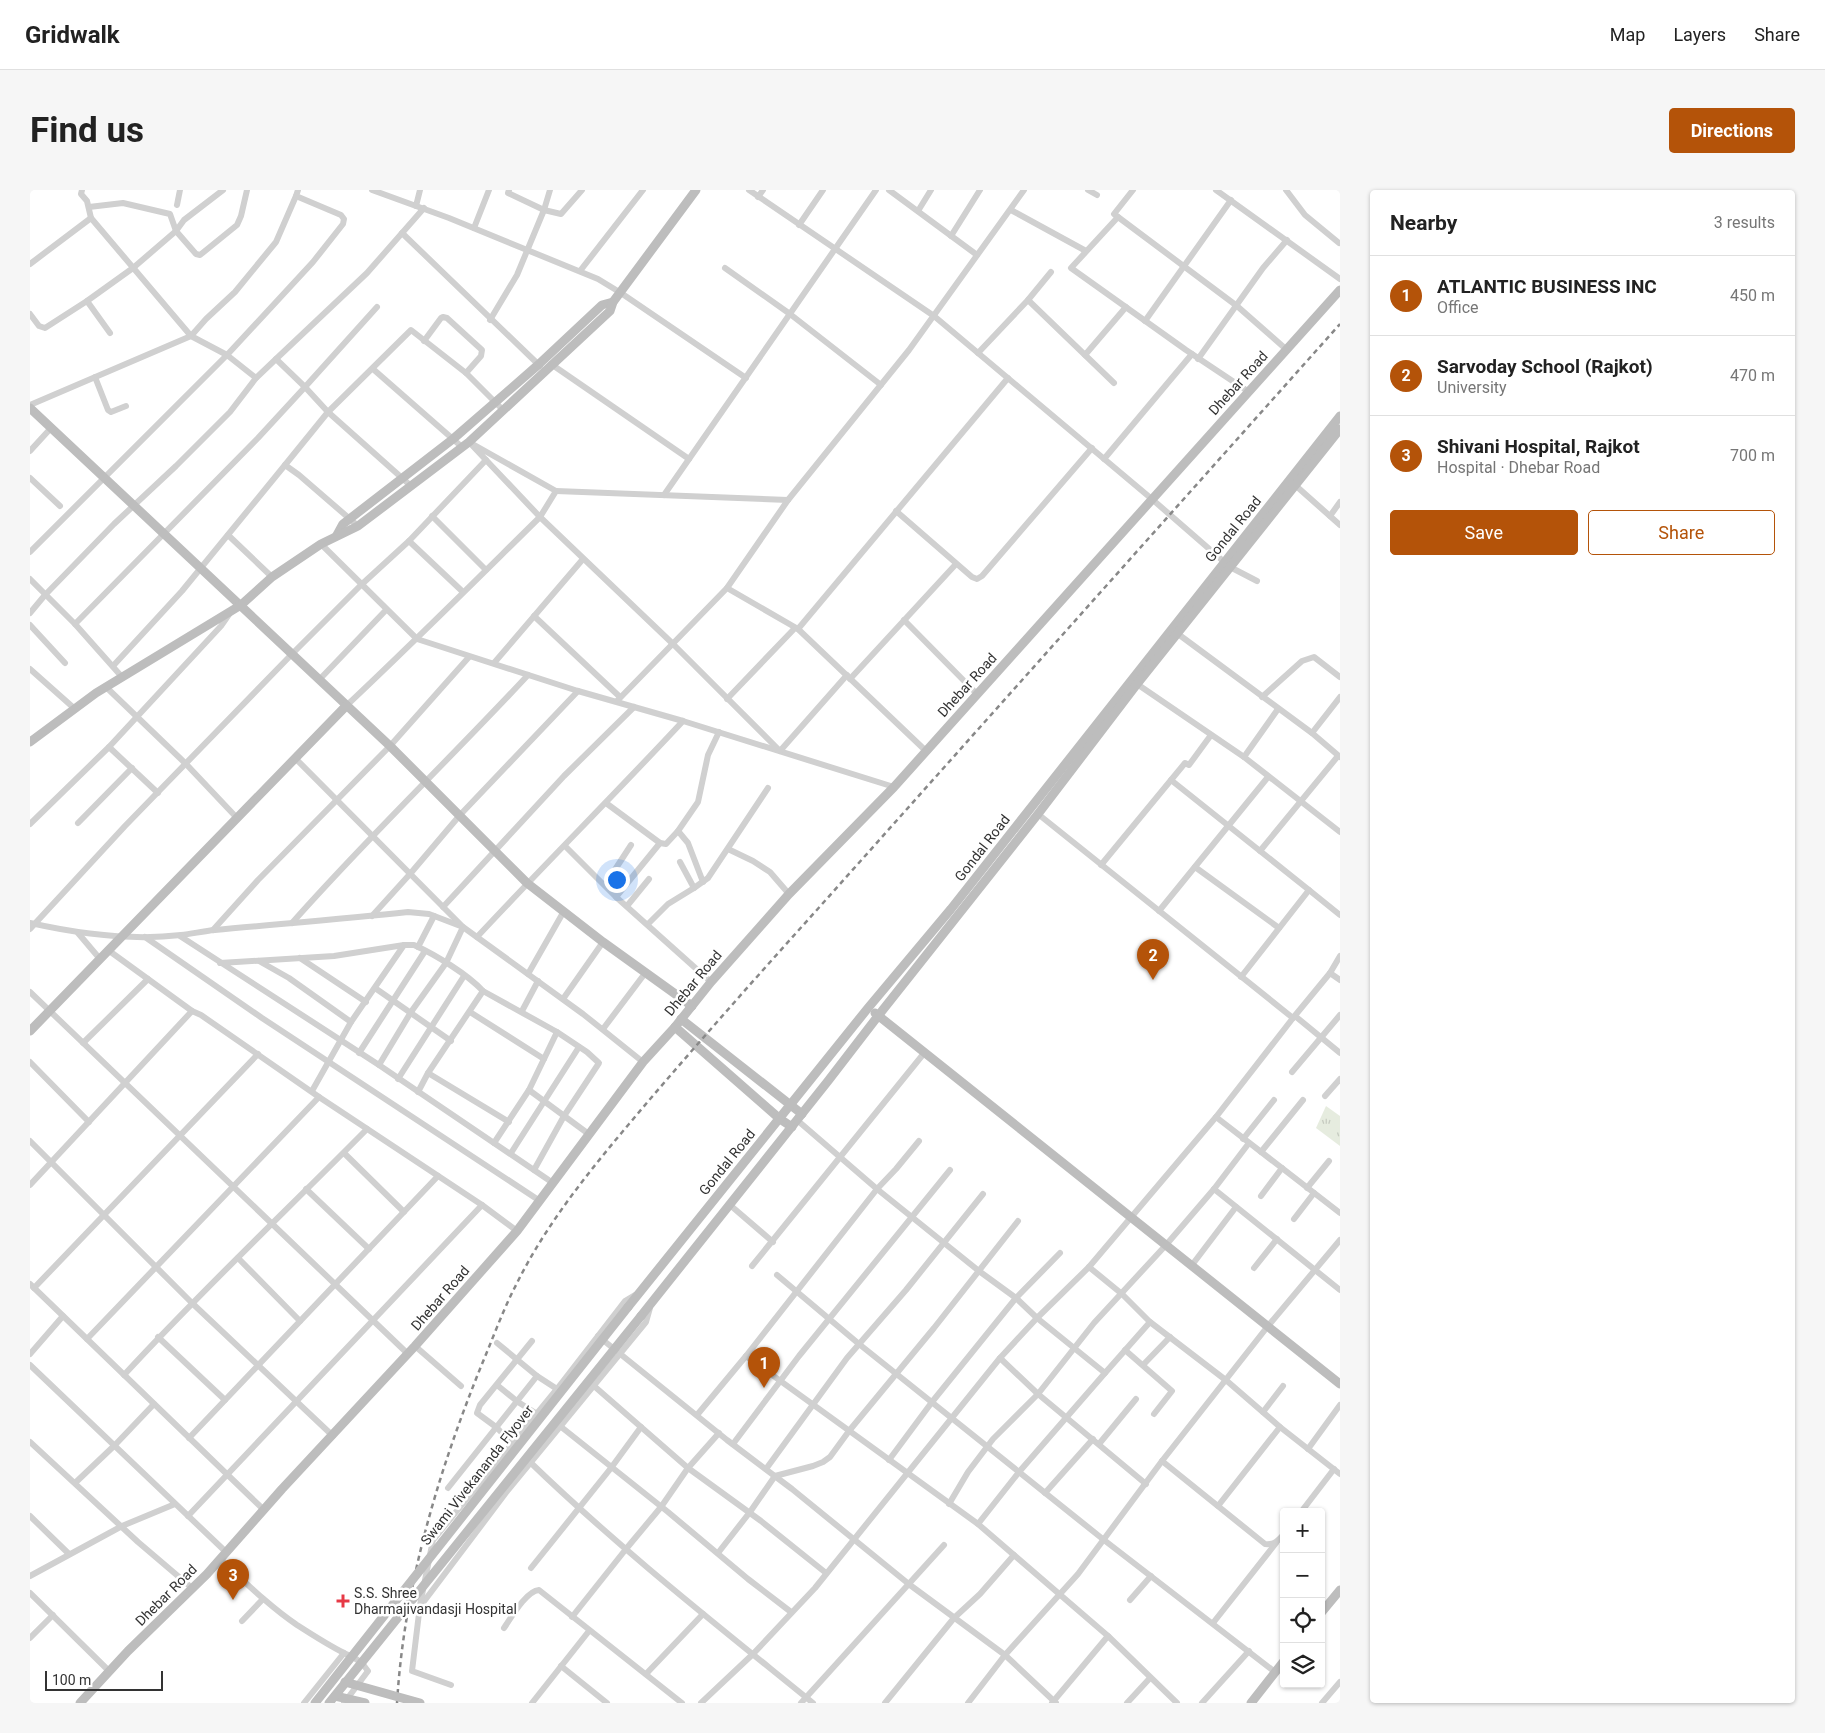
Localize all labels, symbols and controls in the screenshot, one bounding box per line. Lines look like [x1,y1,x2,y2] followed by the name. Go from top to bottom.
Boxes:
[25,21,120,49] text: Gridwalk
[1610,24,1645,45] text: Map
[1673,24,1726,45] text: Layers
[1754,24,1800,45] text: Share
[1669,108,1795,153] button: Directions
[30,110,144,151] text: Find us
[1390,211,1457,235] text: Nearby
[1714,213,1775,232] text: 3 results
[1437,275,1657,298] text: ATLANTIC BUSINESS INC
[1401,286,1411,305] text: 1
[1730,286,1775,305] text: 450 m
[1437,298,1479,317] text: Office
[1205,348,1271,418] street label: Dhebar Road
[1437,355,1653,378] text: Sarvoday School (Rajkot)
[1401,366,1411,385] text: 2
[1730,366,1775,385] text: 470 m
[1437,378,1507,397] text: University
[1437,435,1640,458] text: Shivani Hospital, Rajkot
[1401,446,1411,465] text: 3
[1730,446,1775,465] text: 700 m
[1437,458,1600,477] text: Hospital · Dhebar Road
[1202,493,1264,565] street label: Gondal Road
[1390,510,1578,555] button: Save
[1588,510,1775,555] button: Share
[934,650,1000,720] street label: Dhebar Road
[951,812,1013,884] street label: Gondal Road
[604,867,630,893] your location
[1137,939,1169,980] pin: 2
[661,947,725,1019] street label: Dhebar Road
[696,1126,758,1198] street label: Gondal Road
[408,1263,472,1333] street label: Dhebar Road
[748,1347,780,1388] pin: 1
[417,1402,537,1548] street label: Swami Vivekananda Flyover
[1280,1508,1325,1688] map controls
[1280,1508,1325,1553] button: +
[1280,1553,1325,1598] button: −
[217,1559,249,1600] pin: 3
[132,1561,200,1629] street label: Dhebar Road
[354,1585,517,1617] place label: S.S. Shree Dharmajivandasji Hospital
[336,1594,350,1608] marker: S.S. Shree Dharmajivandasji Hospital
[1280,1598,1325,1643] button: locate
[1280,1643,1325,1688] button: layers
[45,1668,162,1691] scale bar
[52,1672,91,1688] text: 100 m

